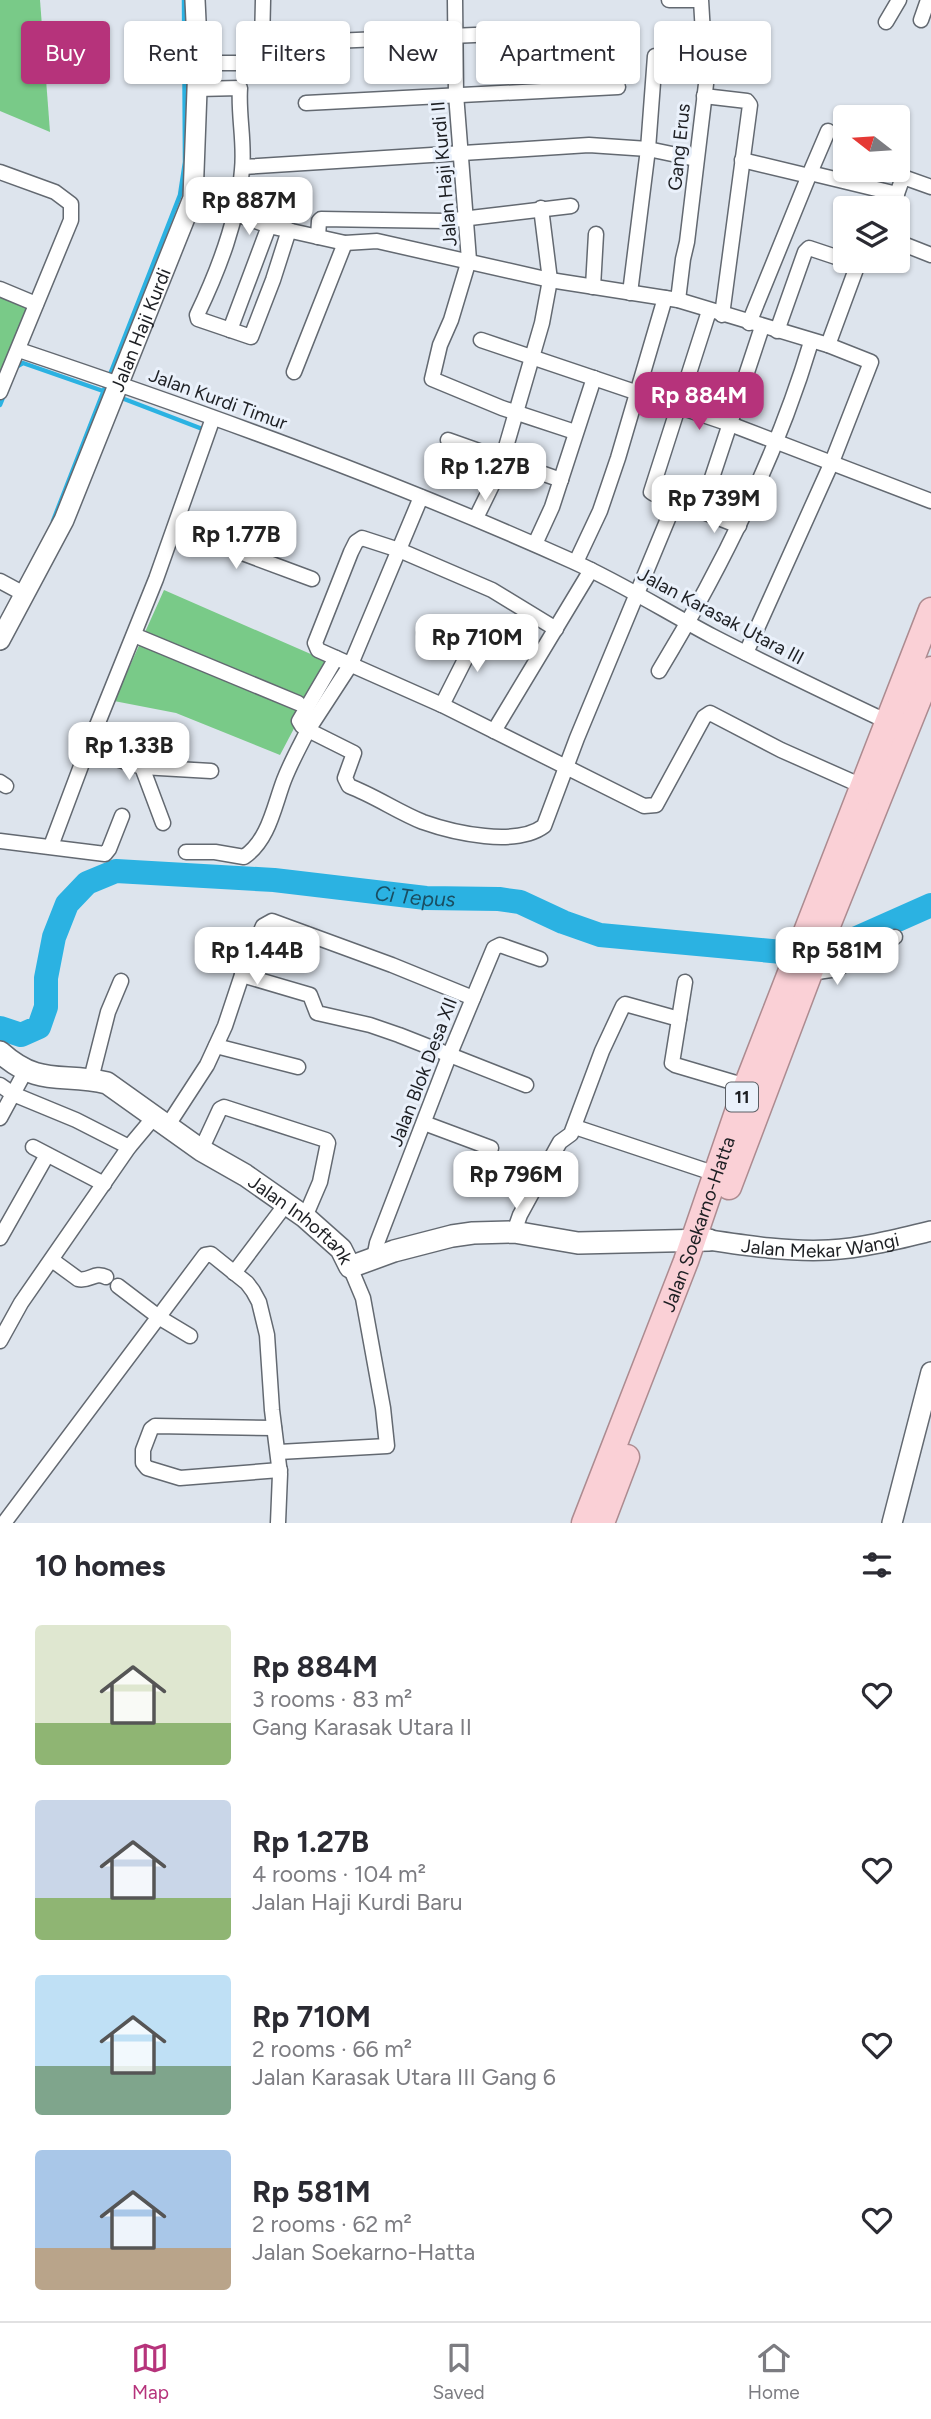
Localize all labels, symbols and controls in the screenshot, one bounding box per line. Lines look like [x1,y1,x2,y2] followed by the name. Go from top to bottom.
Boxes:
[21,21,110,84] chip: Buy
[124,21,222,84] chip: Rent
[236,21,350,84] chip: Filters
[364,21,462,84] chip: New
[476,21,640,84] chip: Apartment
[654,21,771,84] chip: House
[426,100,462,248] street label: Jalan Haji Kurdi II
[663,102,695,192] street label: Gang Erus
[833,105,910,182] north arrow
[833,105,910,273] map controls
[184,177,314,237] pin: Rp 887M
[202,186,296,214] text: Rp 887M
[833,196,910,273] button: layers
[105,265,175,395] street label: Jalan Haji Kurdi
[146,363,291,435] street label: Jalan Kurdi Timur
[634,372,764,432] pin: Rp 884M
[651,381,747,409] text: Rp 884M
[413,444,557,503] pin: Rp 1.27B
[440,452,530,480] text: Rp 1.27B
[649,476,779,535] pin: Rp 739M
[668,484,760,512] text: Rp 739M
[164,512,308,571] pin: Rp 1.77B
[191,520,281,548] text: Rp 1.77B
[634,562,808,670] street label: Jalan Karasak Utara III
[412,614,542,674] pin: Rp 710M
[431,623,523,651] text: Rp 710M
[57,722,201,782] pin: Rp 1.33B
[84,731,174,759] text: Rp 1.33B
[373,880,456,911] water label: Ci Tepus
[185,928,329,987] pin: Rp 1.44B
[772,928,902,987] pin: Rp 581M
[211,936,303,964] text: Rp 1.44B
[792,936,883,964] text: Rp 581M
[384,994,462,1150] street label: Jalan Blok Desa XII
[726,1082,758,1112] road number: 11
[656,1133,739,1315] street label: Jalan Soekarno-Hatta
[451,1152,581,1211] pin: Rp 796M
[469,1160,563,1188] text: Rp 796M
[244,1170,358,1269] street label: Jalan Inhoftank
[740,1228,901,1262] street label: Jalan Mekar Wangi
[858,1546,896,1584] icon: filters
[35,1547,166,1584] text: 10 homes
[252,1648,378,1685] text: Rp 884M
[91,1653,175,1737] icon: home
[858,1676,896,1714] icon: heart
[252,1685,412,1713] text: 3 rooms · 83 m²
[252,1713,472,1741] text: Gang Karasak Utara II
[252,1823,369,1860] text: Rp 1.27B
[91,1828,175,1912] icon: home
[858,1851,896,1889] icon: heart
[252,1860,426,1888] text: 4 rooms · 104 m²
[252,1888,463,1916] text: Jalan Haji Kurdi Baru
[252,1998,371,2035] text: Rp 710M
[91,2003,175,2087] icon: home
[858,2026,896,2064] icon: heart
[252,2035,412,2063] text: 2 rooms · 66 m²
[252,2063,556,2091] text: Jalan Karasak Utara III Gang 6
[252,2173,371,2210] text: Rp 581M
[91,2178,175,2262] icon: home
[858,2201,896,2239] icon: heart
[252,2210,412,2238] text: 2 rooms · 62 m²
[252,2238,475,2266] text: Jalan Soekarno-Hatta
[131,2339,169,2404] tab: Map
[432,2339,485,2404] tab: Saved
[748,2339,800,2404] tab: Home

